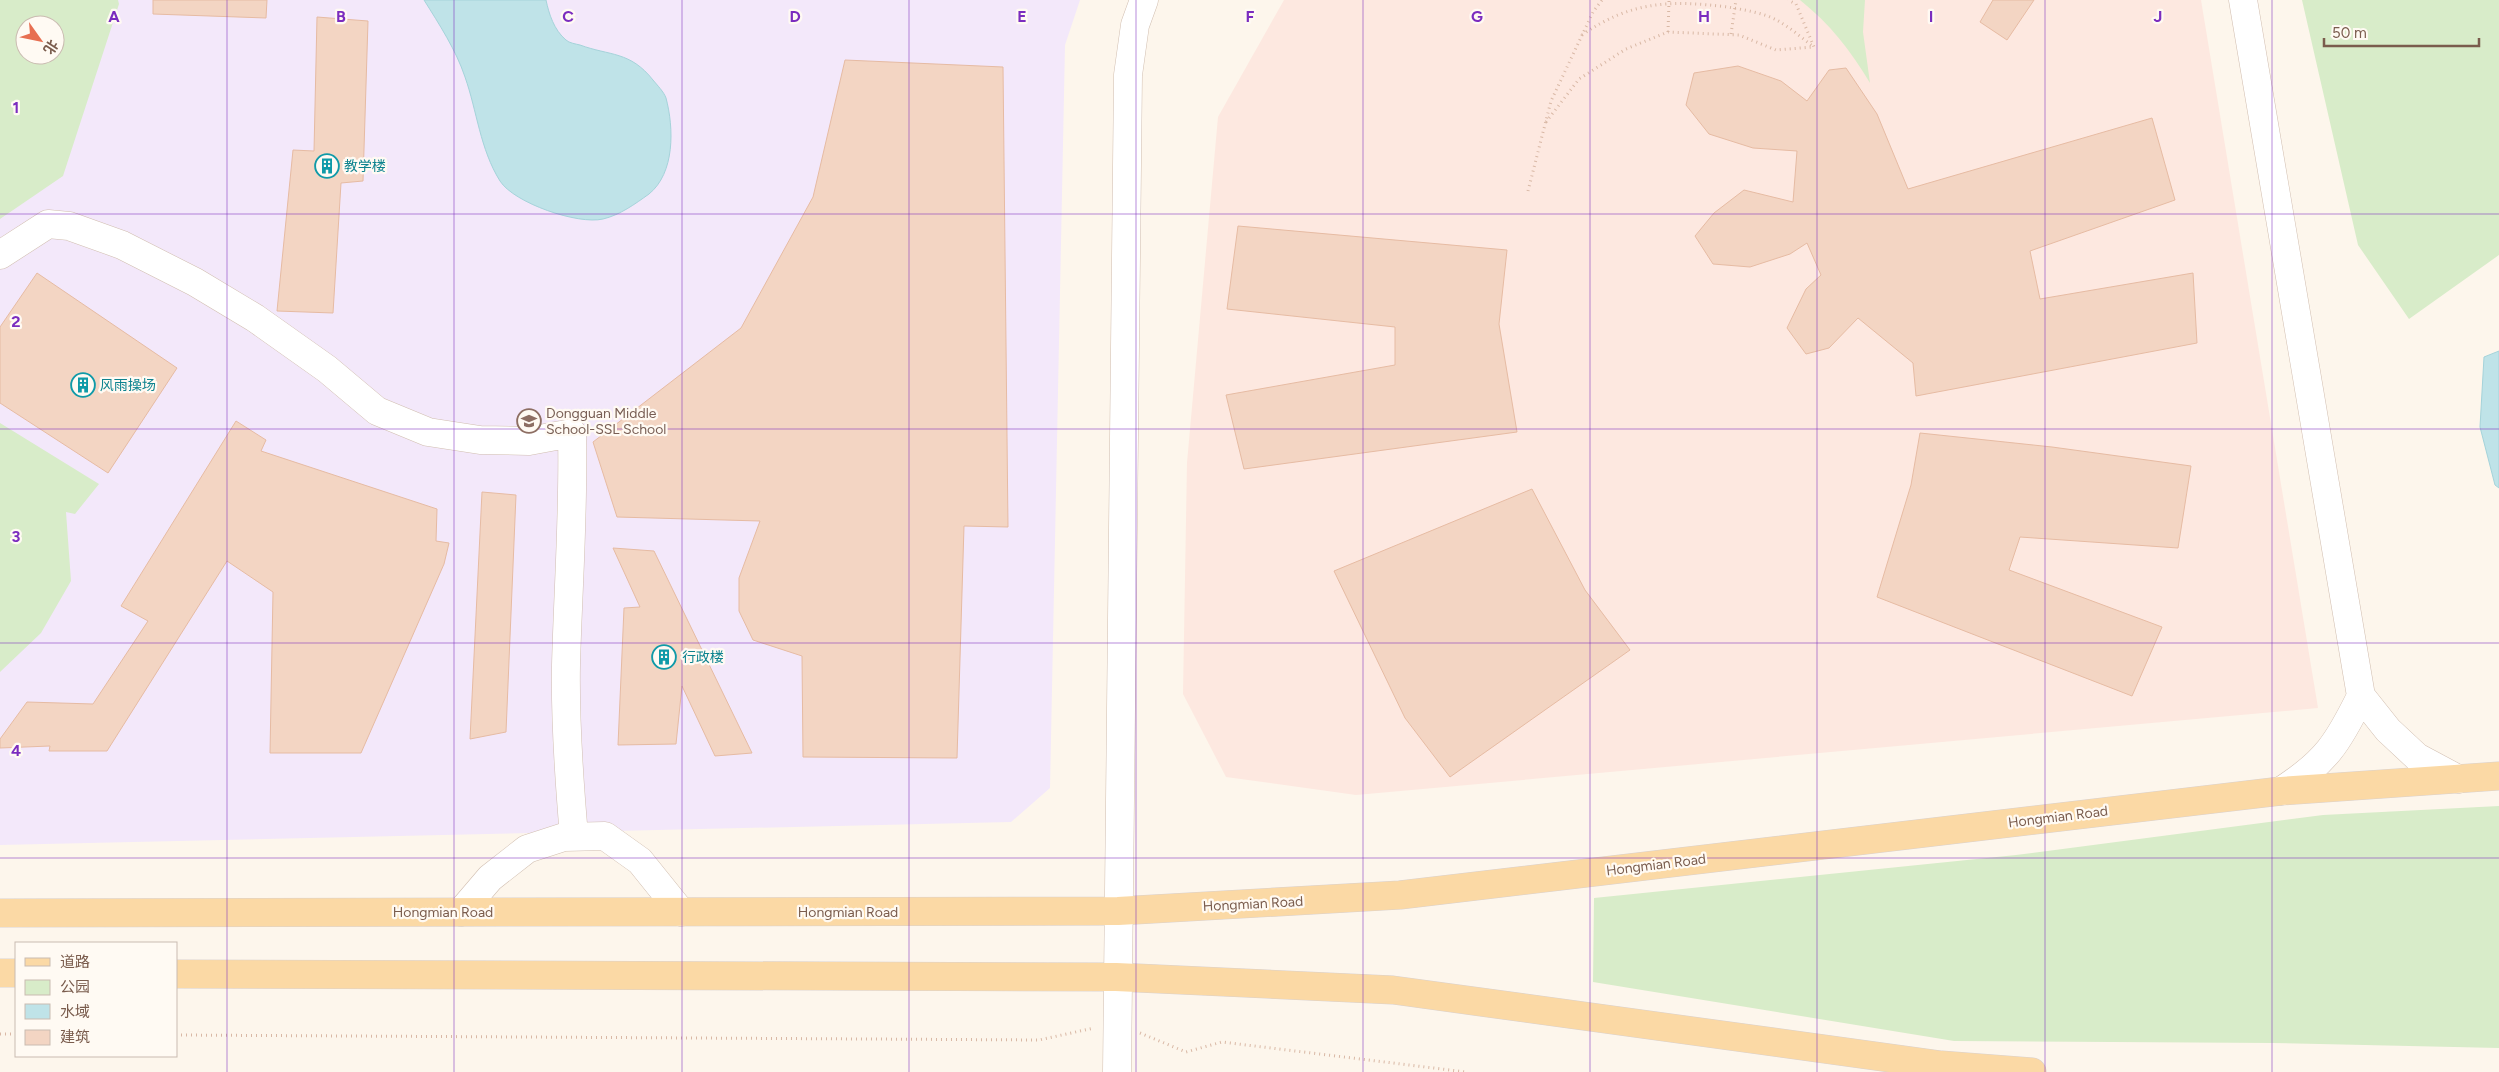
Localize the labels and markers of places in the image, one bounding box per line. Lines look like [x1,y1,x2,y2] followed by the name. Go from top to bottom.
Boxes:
[314,153,340,179] building icon: 教学楼
[344,158,386,175] place label: 教学楼
[70,372,96,398] building icon: 风雨操场
[100,377,156,394] place label: 风雨操场
[546,405,666,438] place label: Dongguan Middle School-SSL School
[516,408,542,434] school or university icon: Dongguan Middle School-SSL School
[651,644,677,670] building icon: 行政楼
[682,649,724,666] place label: 行政楼

